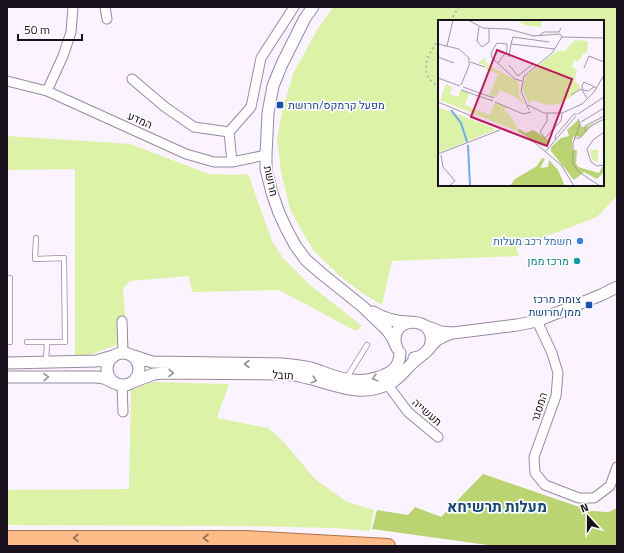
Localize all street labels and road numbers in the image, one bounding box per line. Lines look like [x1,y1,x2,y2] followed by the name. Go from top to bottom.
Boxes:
[125,107,155,133] street label: המדע
[260,164,282,198] street label: חרושת
[272,366,294,384] street label: תובל
[527,390,551,424] street label: המסגר
[409,394,446,430] street label: תעשייה

